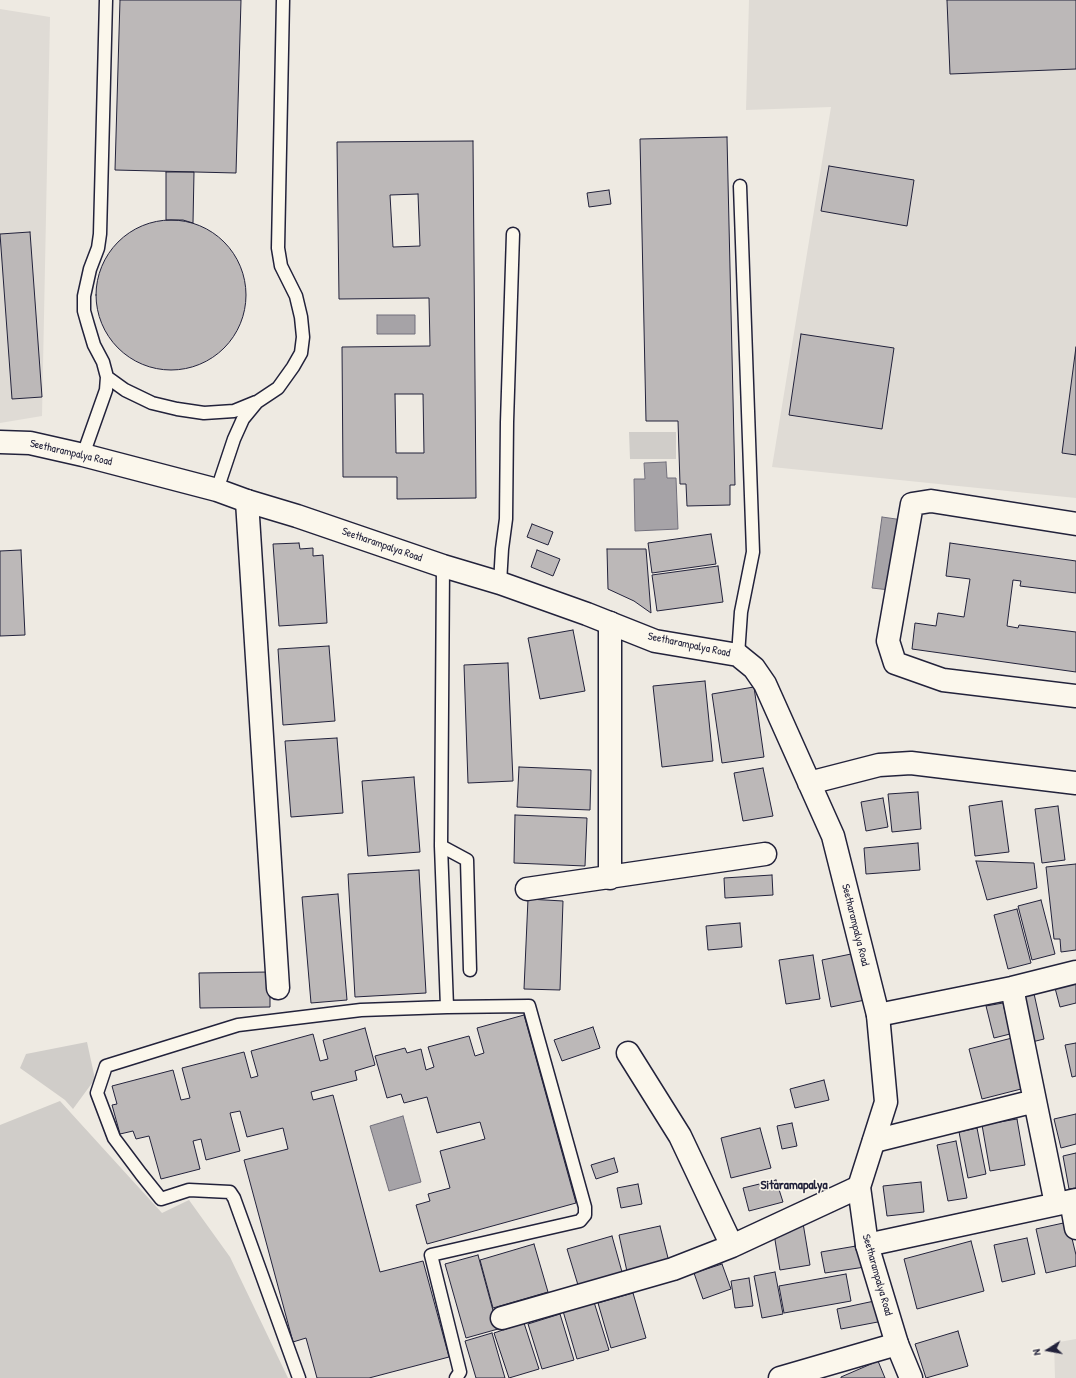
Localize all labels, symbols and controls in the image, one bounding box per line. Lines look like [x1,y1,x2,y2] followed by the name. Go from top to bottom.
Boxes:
[29,437,113,469] street label: Seetharampalya Road
[340,525,424,565] street label: Seetharampalya Road
[647,630,731,660] street label: Seetharampalya Road
[838,883,872,967] street label: Seetharampalya Road
[760,1178,828,1194] district label: Sitaramapalya
[859,1233,895,1317] street label: Seetharampalya Road
[1028,1330,1068,1370] north arrow
[1029,1348,1044,1357] text: N

